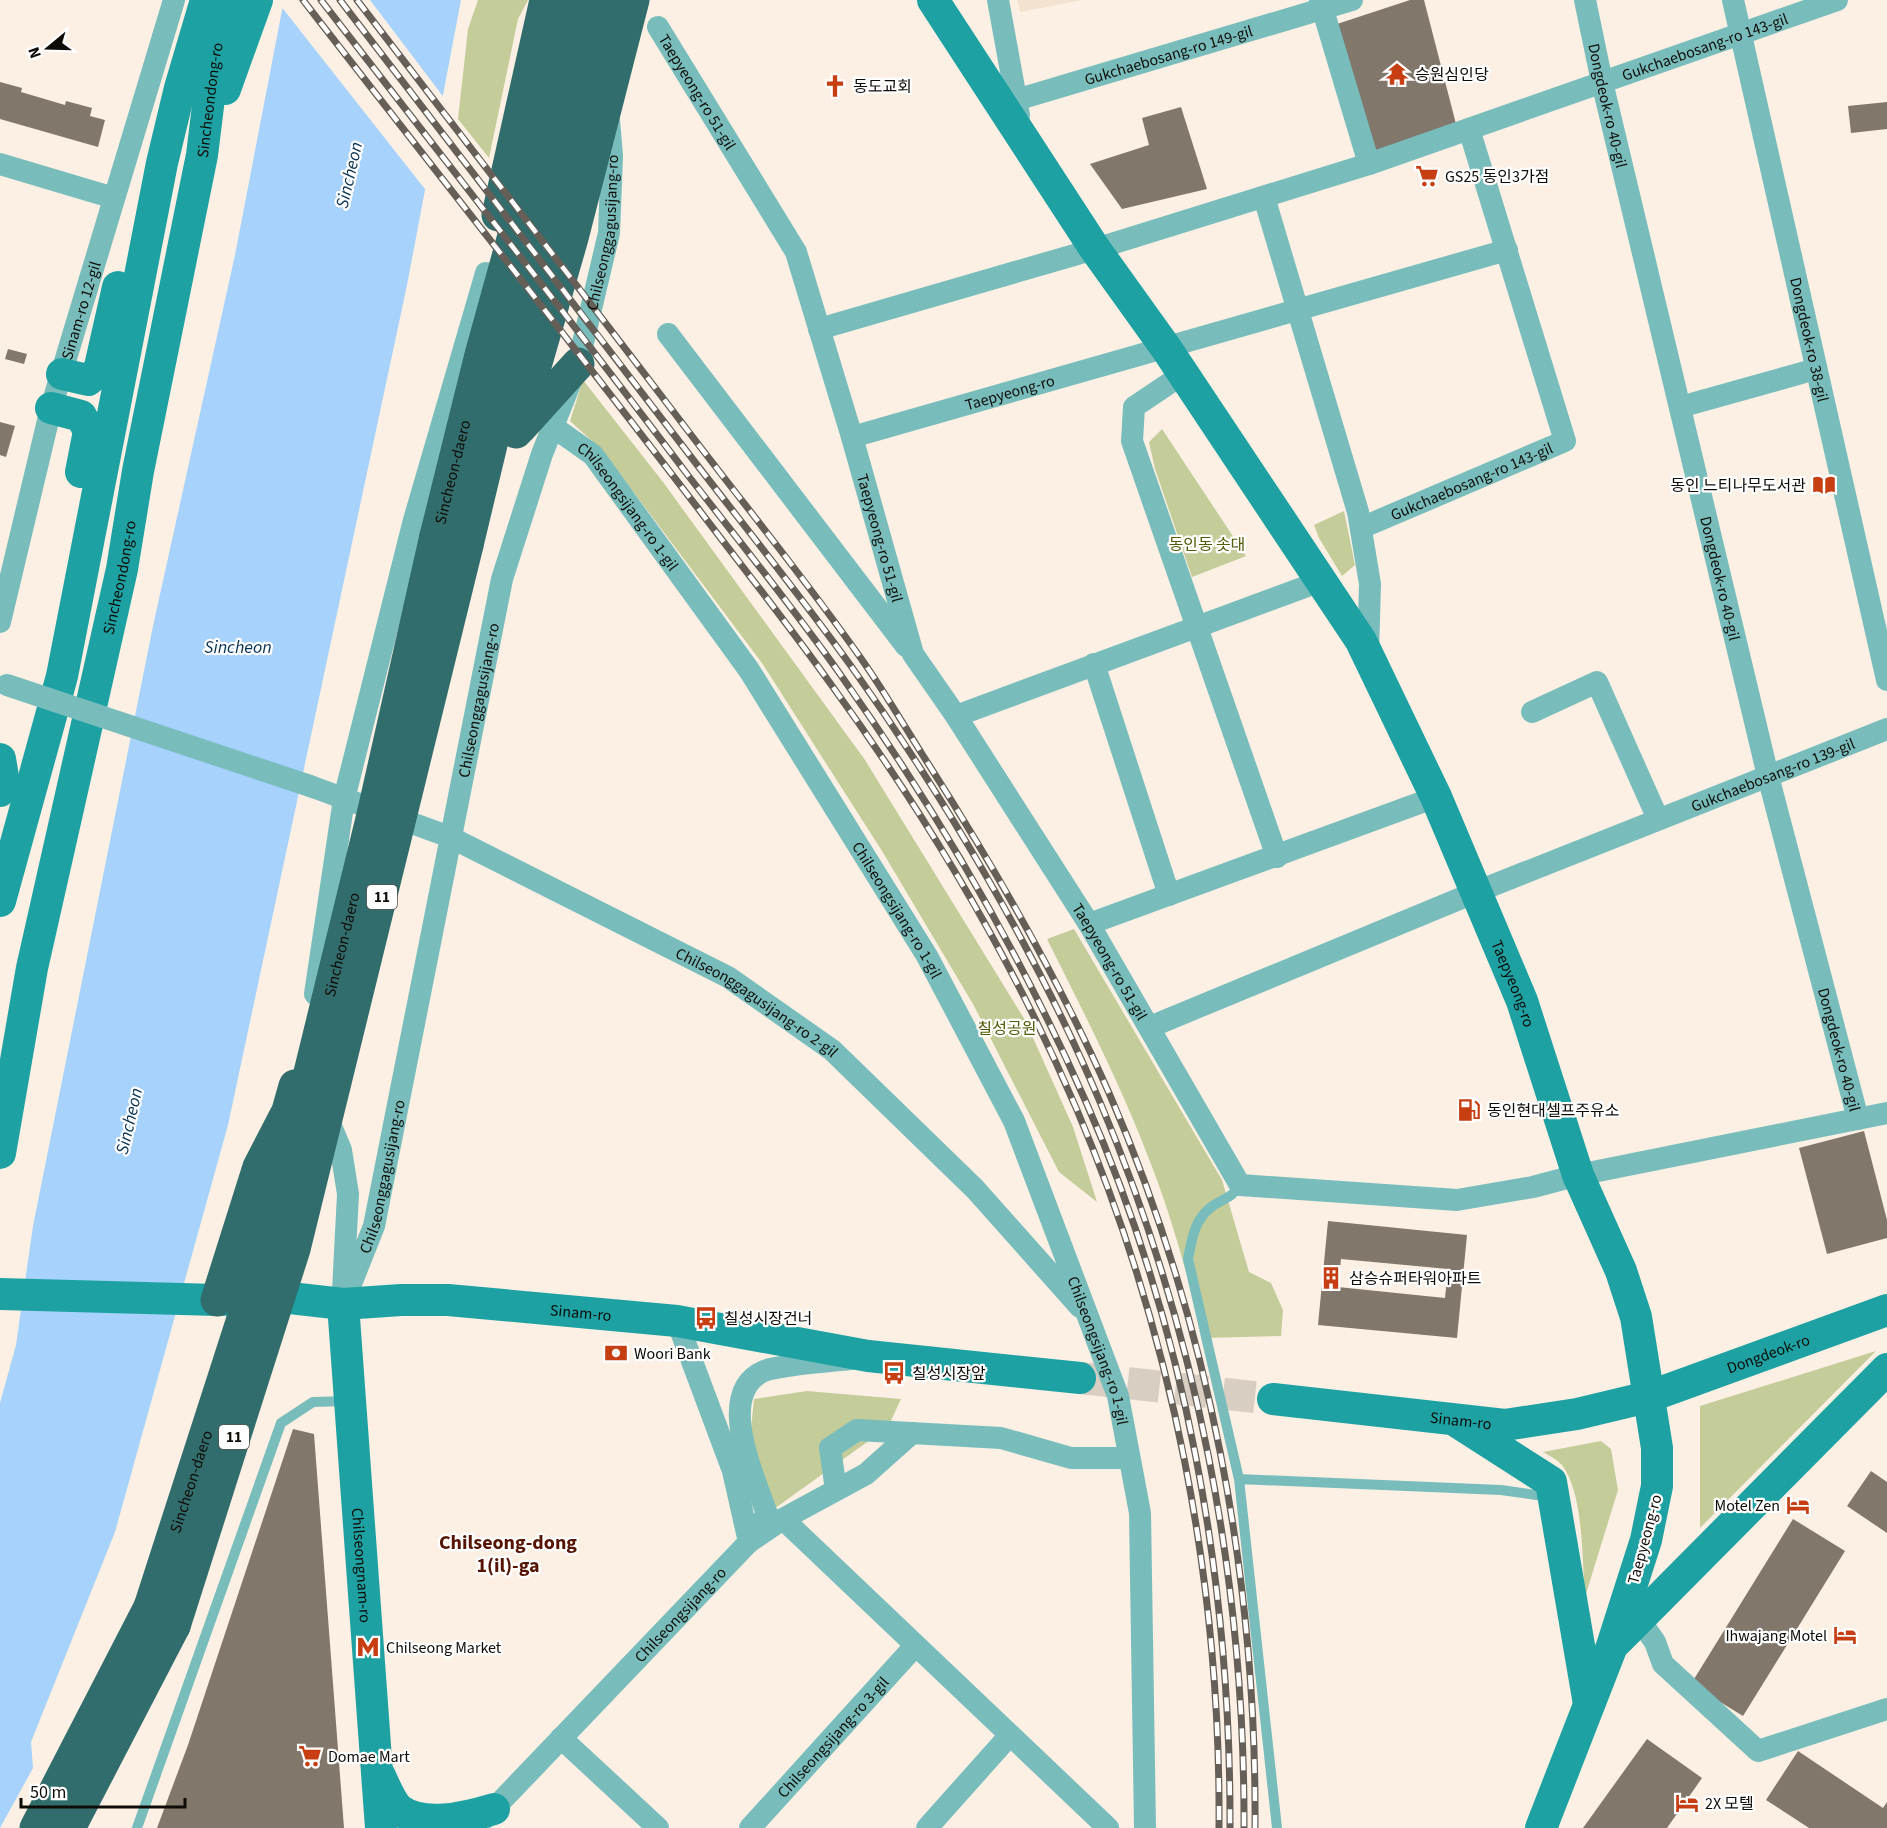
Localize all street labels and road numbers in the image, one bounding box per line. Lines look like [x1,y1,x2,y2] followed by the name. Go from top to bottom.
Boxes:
[1619,8,1791,87] street label: Gukchaebosang-ro 143-gil
[1082,20,1256,91] street label: Gukchaebosang-ro 149-gil
[653,30,741,155] street label: Taepyeong-ro 51-gil
[192,40,229,159] street label: Sincheondong-ro
[1582,41,1632,170] street label: Dongdeok-ro 40-gil
[581,154,624,313] street label: Chilseonggagusijang-ro
[56,259,107,363] street label: Sinam-ro 12-gil
[1784,275,1834,404] street label: Dongdeok-ro 38-gil
[963,370,1057,416] street label: Taepyeong-ro
[429,418,476,527] street label: Sincheon-daero
[572,437,683,576] street label: Chilseongsijang-ro 1-gil
[1387,437,1556,526] street label: Gukchaebosang-ro 143-gil
[851,471,908,605] street label: Taepyeong-ro 51-gil
[1694,514,1745,643] street label: Dongdeok-ro 40-gil
[98,519,142,637] street label: Sincheondong-ro
[453,621,505,780] street label: Chilseonggagusijang-ro
[1688,733,1858,818] street label: Gukchaebosang-ro 139-gil
[846,838,947,983] street label: Chilseongsijang-ro 1-gil
[367,885,397,909] road number: 11
[319,890,366,999] street label: Sincheon-daero
[1066,899,1152,1025] street label: Taepyeong-ro 51-gil
[1486,937,1540,1030] street label: Taepyeong-ro
[672,942,843,1062] street label: Chilseonggagusijang-ro 2-gil
[1812,985,1866,1114] street label: Dongdeok-ro 40-gil
[354,1098,411,1257] street label: Chilseonggagusijang-ro
[1062,1273,1133,1427] street label: Chilseongsijang-ro 1-gil
[549,1299,612,1327] street label: Sinam-ro
[1724,1329,1813,1379] street label: Dongdeok-ro
[1429,1407,1493,1435] street label: Sinam-ro
[219,1425,249,1449] road number: 11
[165,1428,218,1536] street label: Sincheon-daero
[1622,1492,1668,1587] street label: Taepyeong-ro
[346,1507,376,1624] street label: Chilseongnam-ro
[630,1562,732,1668] street label: Chilseongsijang-ro
[773,1672,894,1803] street label: Chilseongsijang-ro 3-gil

